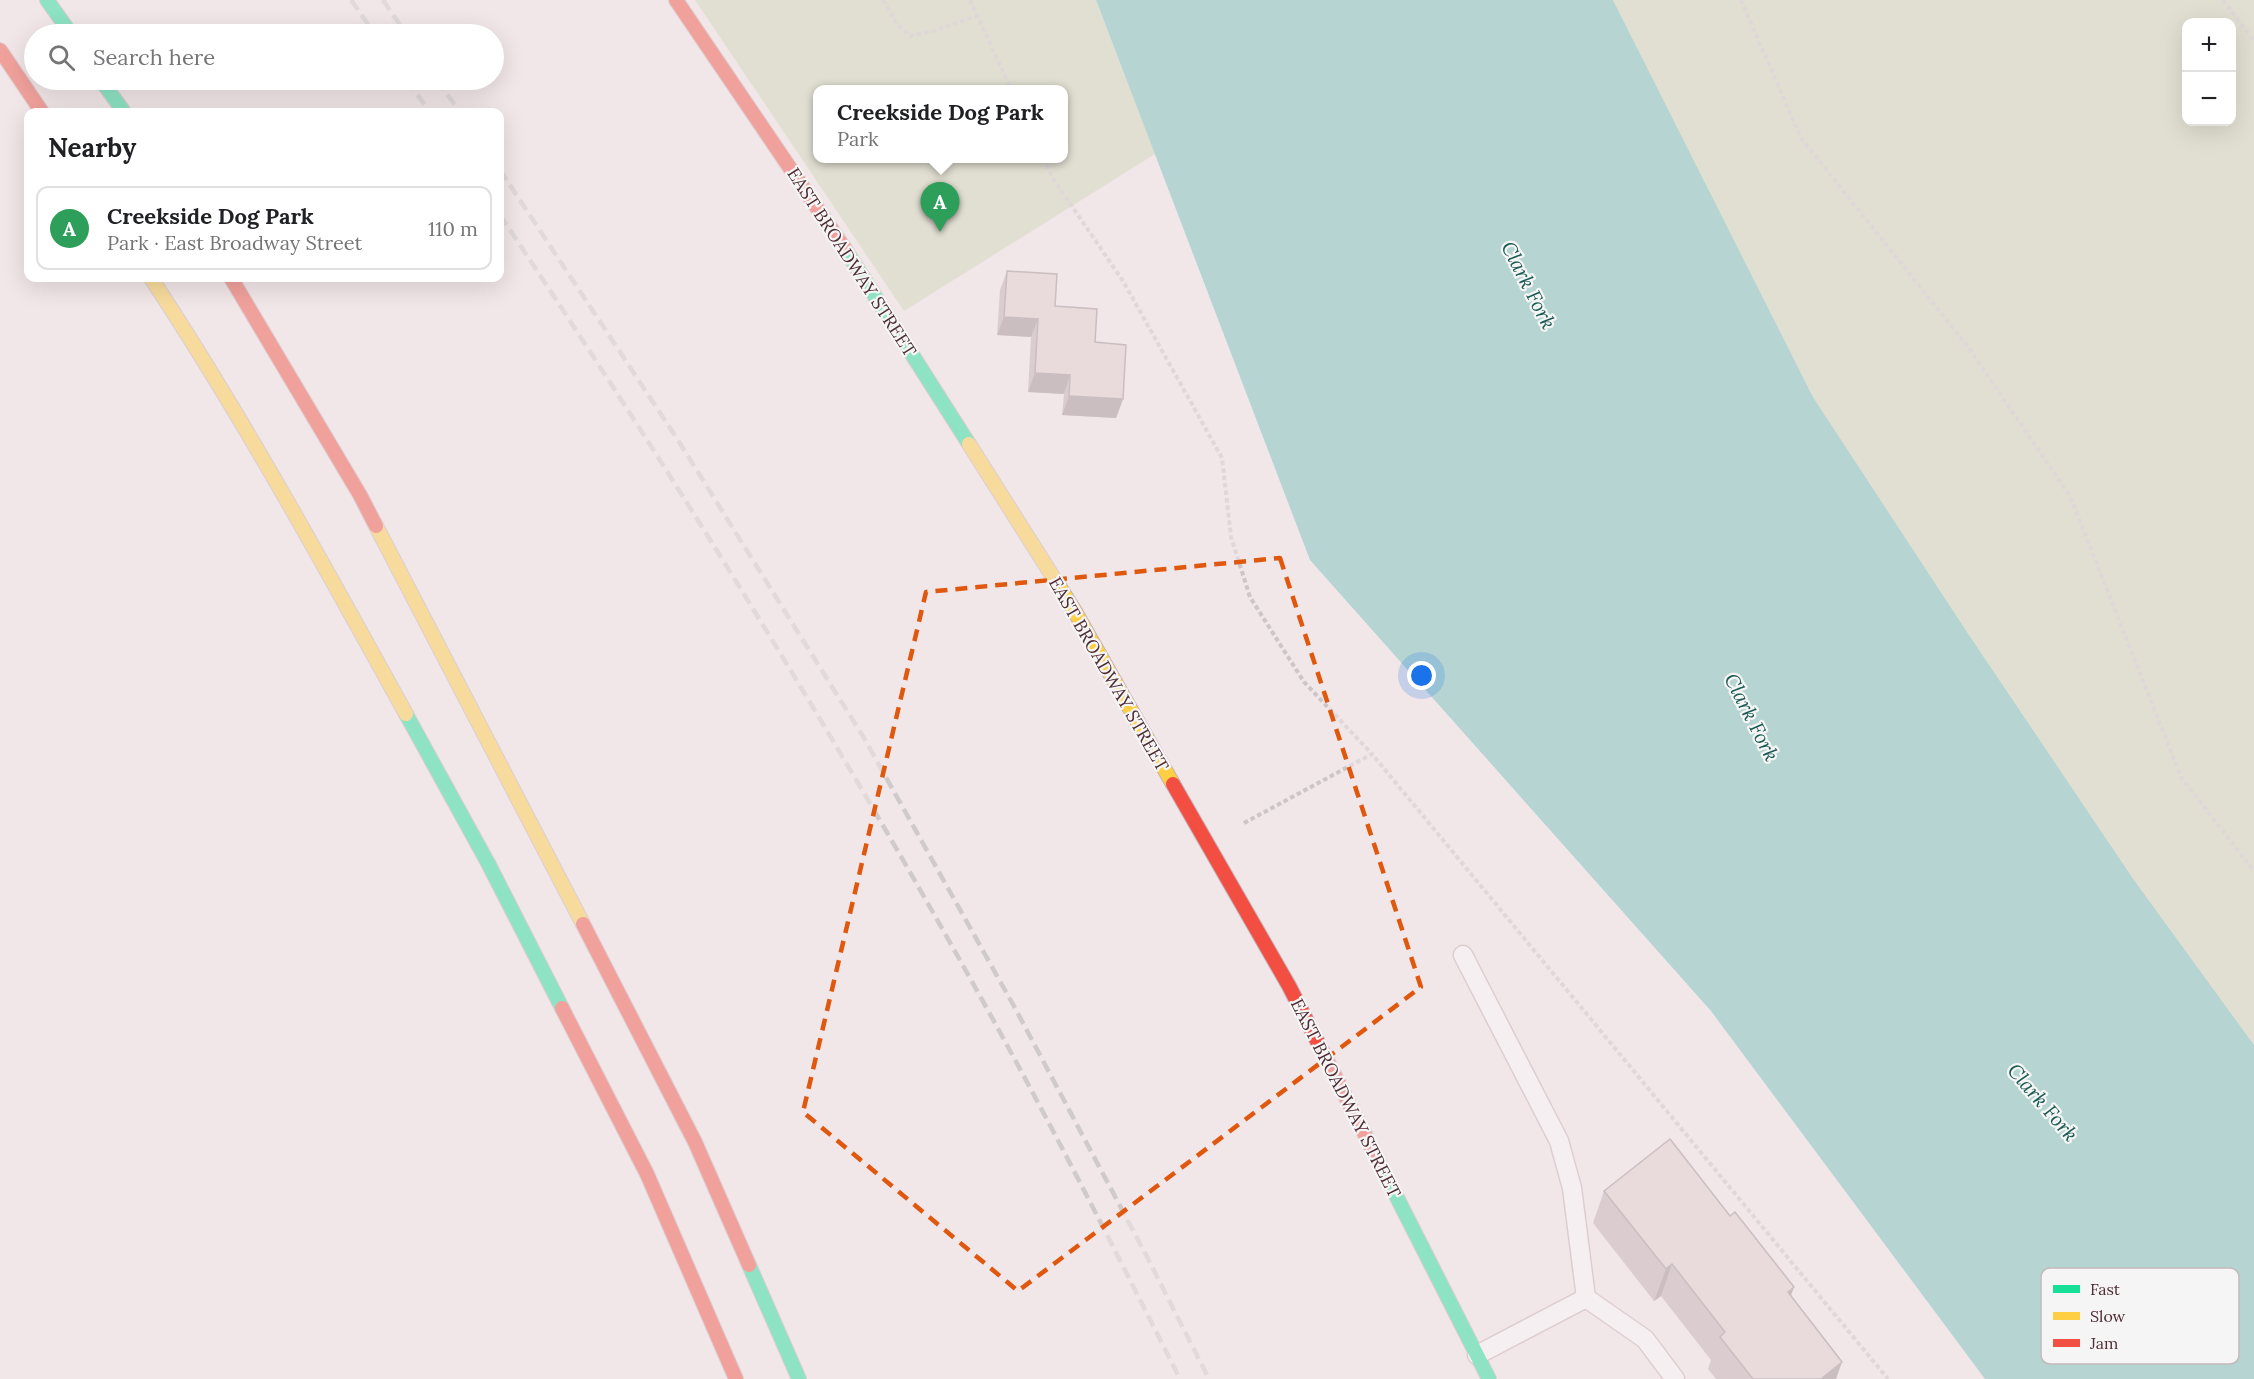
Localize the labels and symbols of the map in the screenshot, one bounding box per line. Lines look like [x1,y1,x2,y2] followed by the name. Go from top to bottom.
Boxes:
[782,163,922,361] street label: EAST BROADWAY STREET
[920,182,960,232] pin: A
[1496,237,1562,333] water label: Clark Fork
[1044,573,1174,776] street label: EAST BROADWAY STREET
[1407,661,1436,690] your location
[1719,669,1785,765] water label: Clark Fork
[1286,995,1407,1202] street label: EAST BROADWAY STREET
[2002,1058,2084,1146] water label: Clark Fork
[2041,1268,2239,1364] legend
[2090,1279,2121,1299] text: Fast
[2090,1306,2126,1326] text: Slow
[2089,1333,2118,1353] text: Jam

